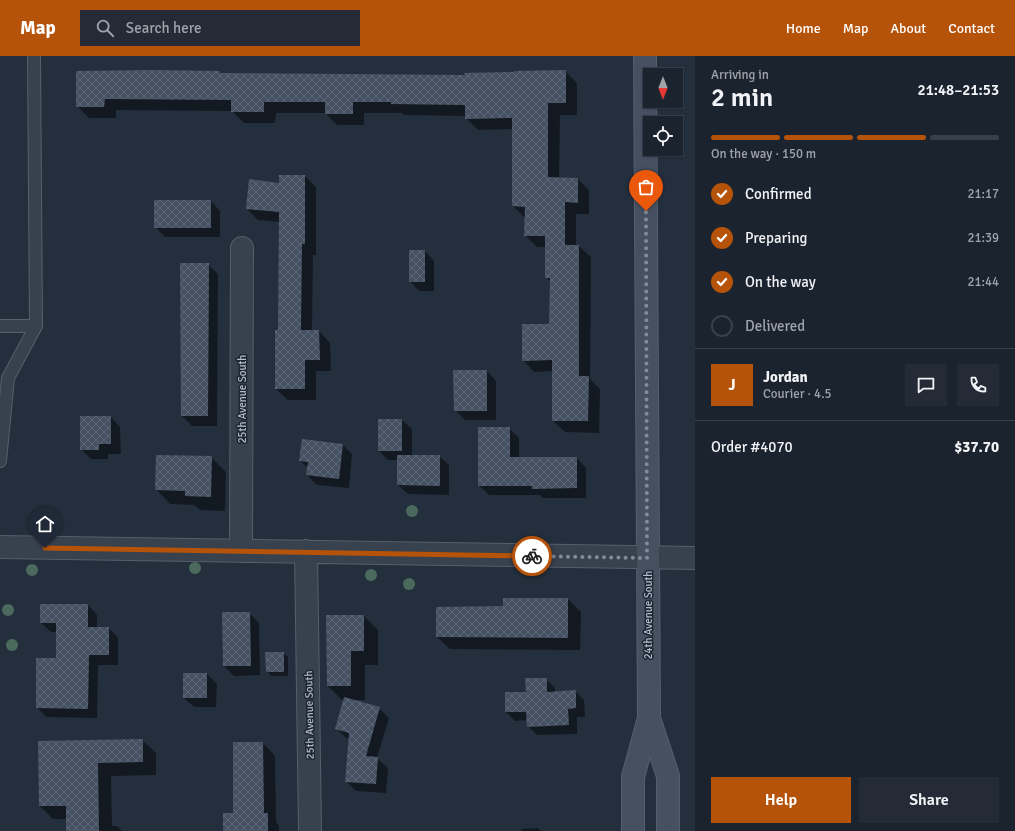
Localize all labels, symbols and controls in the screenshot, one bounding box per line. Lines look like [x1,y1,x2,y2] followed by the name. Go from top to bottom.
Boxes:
[80,10,360,46] search box
[20,16,56,40] text: Map
[94,17,116,39] icon: search
[126,19,201,37] text: Search here
[786,20,821,37] text: Home
[843,20,868,37] text: Map
[890,20,926,37] text: About
[948,20,995,37] text: Contact
[711,67,769,83] text: Arriving in
[643,68,683,108] north arrow
[643,68,683,156] map controls
[918,81,999,99] text: 21:48–21:53
[711,82,773,114] text: 2 min
[643,116,683,156] button: locate
[711,146,816,162] text: On the way · 150 m
[629,170,663,211] pin
[635,176,657,198] icon: bag
[711,183,733,205] icon: check
[745,185,812,203] text: Confirmed
[967,186,999,202] text: 21:17
[711,227,733,249] icon: check
[745,229,808,247] text: Preparing
[967,230,999,246] text: 21:39
[711,271,733,293] icon: check
[745,273,816,291] text: On the way
[967,274,999,290] text: 21:44
[745,317,805,335] text: Delivered
[236,355,249,443] street label: 25th Avenue South
[905,364,947,406] button: chat
[957,364,999,406] button: phone
[763,368,808,386] text: Jordan
[728,376,736,394] text: J
[763,386,832,402] text: Courier · 4.5
[711,438,793,456] text: Order #4070
[954,438,999,456] text: $37.70
[28,507,62,548] pin
[34,513,56,535] icon: home
[512,536,552,576] courier
[521,545,543,567] icon: bike
[642,571,655,659] street label: 24th Avenue South
[302,671,317,759] street label: 25th Avenue South
[711,777,851,823] button: Help
[859,777,999,823] button: Share

